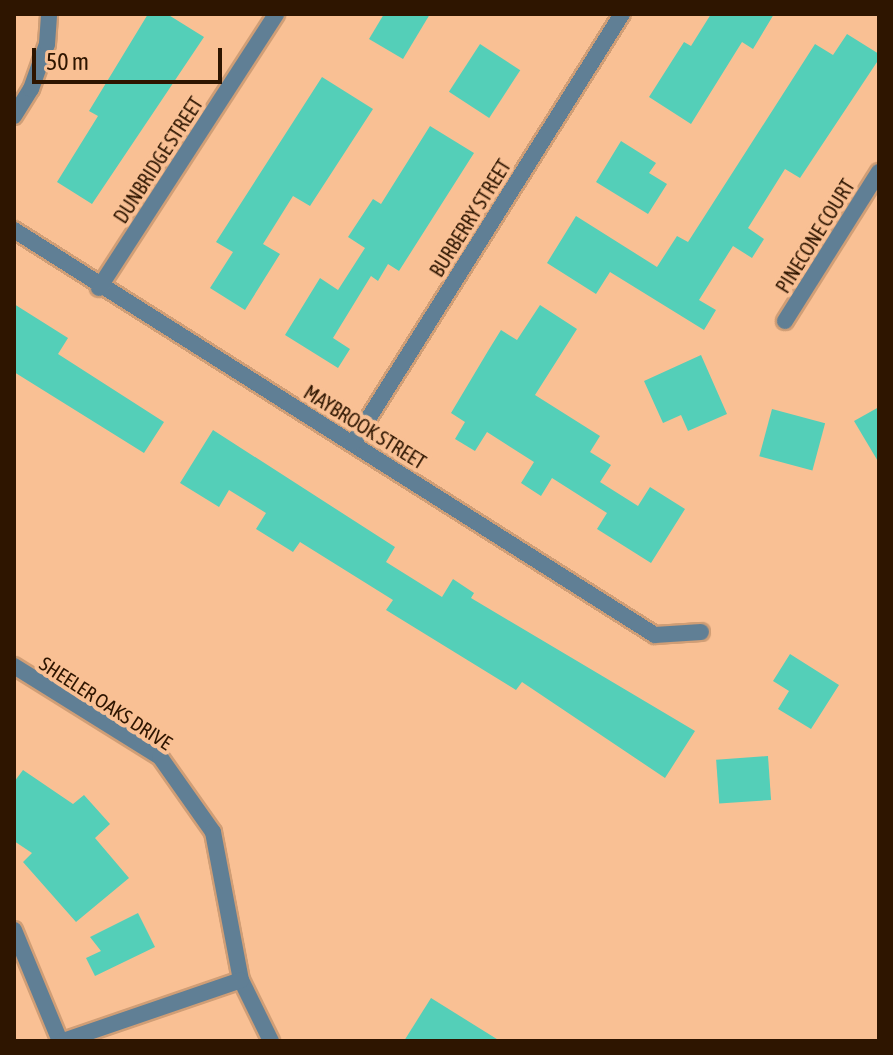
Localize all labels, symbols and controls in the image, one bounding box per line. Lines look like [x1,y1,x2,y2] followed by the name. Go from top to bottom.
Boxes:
[36,32,226,82] scale bar
[46,48,89,75] text: 50 m
[108,92,208,228] street label: DUNBRIDGE STREET
[424,155,516,281] street label: BURBERRY STREET
[771,175,859,297] street label: PINECONE COURT
[300,380,430,474] street label: MAYBROOK STREET
[35,651,177,755] street label: SHEELER OAKS DRIVE

